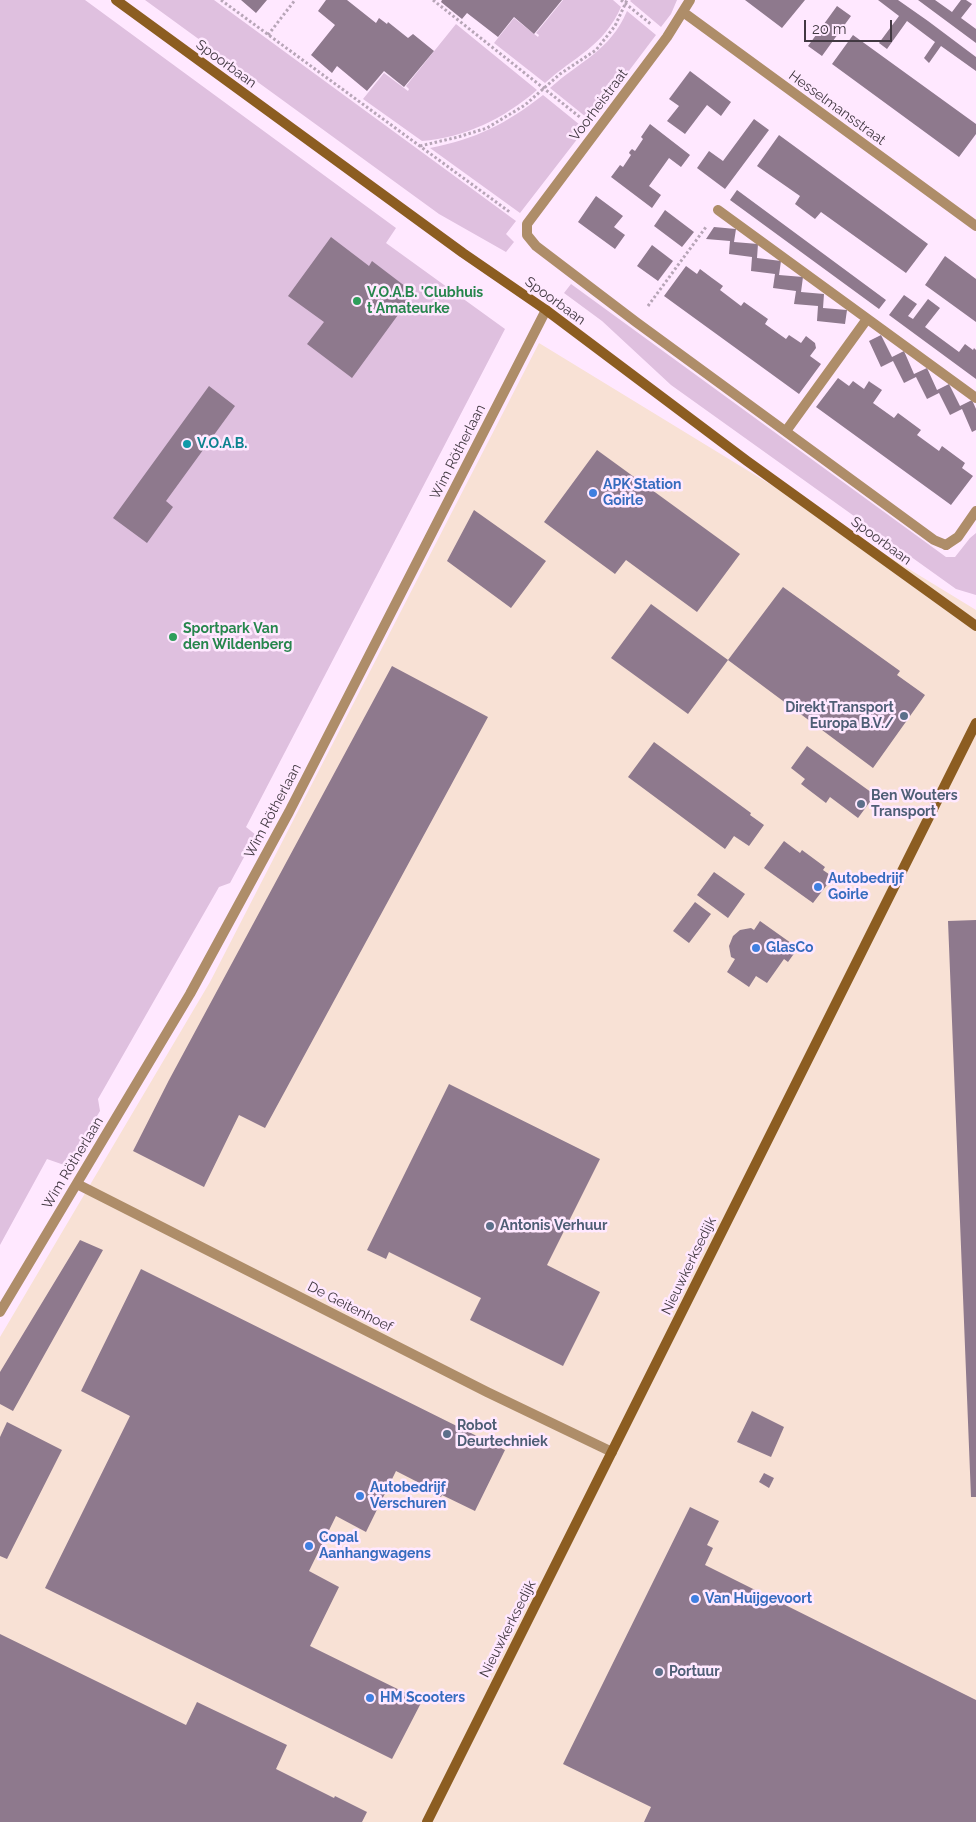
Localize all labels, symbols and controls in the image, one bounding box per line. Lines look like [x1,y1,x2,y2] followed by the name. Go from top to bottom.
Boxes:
[806,10,894,42] scale bar
[812,20,847,38] text: 20 m
[192,36,260,92] street label: Spoorbaan
[566,66,632,144] street label: Voorheistraat
[785,67,889,149] street label: Hesselmansstraat
[521,273,589,329] street label: Spoorbaan
[367,285,483,318] place label: V.O.A.B. 'Clubhuis t Amateurke
[351,295,363,307] marker: V.O.A.B. 'Clubhuis t Amateurke
[427,402,489,502] street label: Wim Rötherlaan
[197,436,247,452] place label: V.O.A.B.
[181,438,193,450] marker: V.O.A.B.
[603,477,681,510] place label: APK Station Goirle
[587,487,599,499] marker: APK Station Goirle
[847,513,915,569] street label: Spoorbaan
[183,621,292,654] place label: Sportpark Van den Wildenberg
[167,631,179,643] marker: Sportpark Van den Wildenberg
[785,700,894,732] place label: Direkt Transport Europa B.V./
[898,710,910,722] marker: Direkt Transport Europa B.V./
[241,761,305,861] street label: Wim Rötherlaan
[871,788,958,820] place label: Ben Wouters Transport
[855,798,867,810] marker: Ben Wouters Transport
[828,871,904,904] place label: Autobedrijf Goirle
[812,881,824,893] marker: Autobedrijf Goirle
[766,940,814,956] place label: GlasCo
[750,942,762,954] marker: GlasCo
[39,1114,107,1212] street label: Wim Rötherlaan
[658,1214,720,1318] street label: Nieuwkerksedijk
[500,1218,607,1234] place label: Antonis Verhuur
[484,1220,496,1232] marker: Antonis Verhuur
[305,1278,395,1336] street label: De Geitenhoef
[457,1418,548,1450] place label: Robot Deurtechniek
[441,1428,453,1440] marker: Robot Deurtechniek
[370,1480,446,1512] place label: Autobedrijf Verschuren
[354,1490,366,1502] marker: Autobedrijf Verschuren
[319,1530,431,1562] place label: Copal Aanhangwagens
[303,1540,315,1552] marker: Copal Aanhangwagens
[476,1578,540,1680] street label: Nieuwkerksedijk
[705,1591,812,1607] place label: Van Huijgevoort
[689,1593,701,1605] marker: Van Huijgevoort
[669,1664,720,1680] place label: Portuur
[653,1666,665,1678] marker: Portuur
[380,1690,465,1706] place label: HM Scooters
[364,1692,376,1704] marker: HM Scooters

